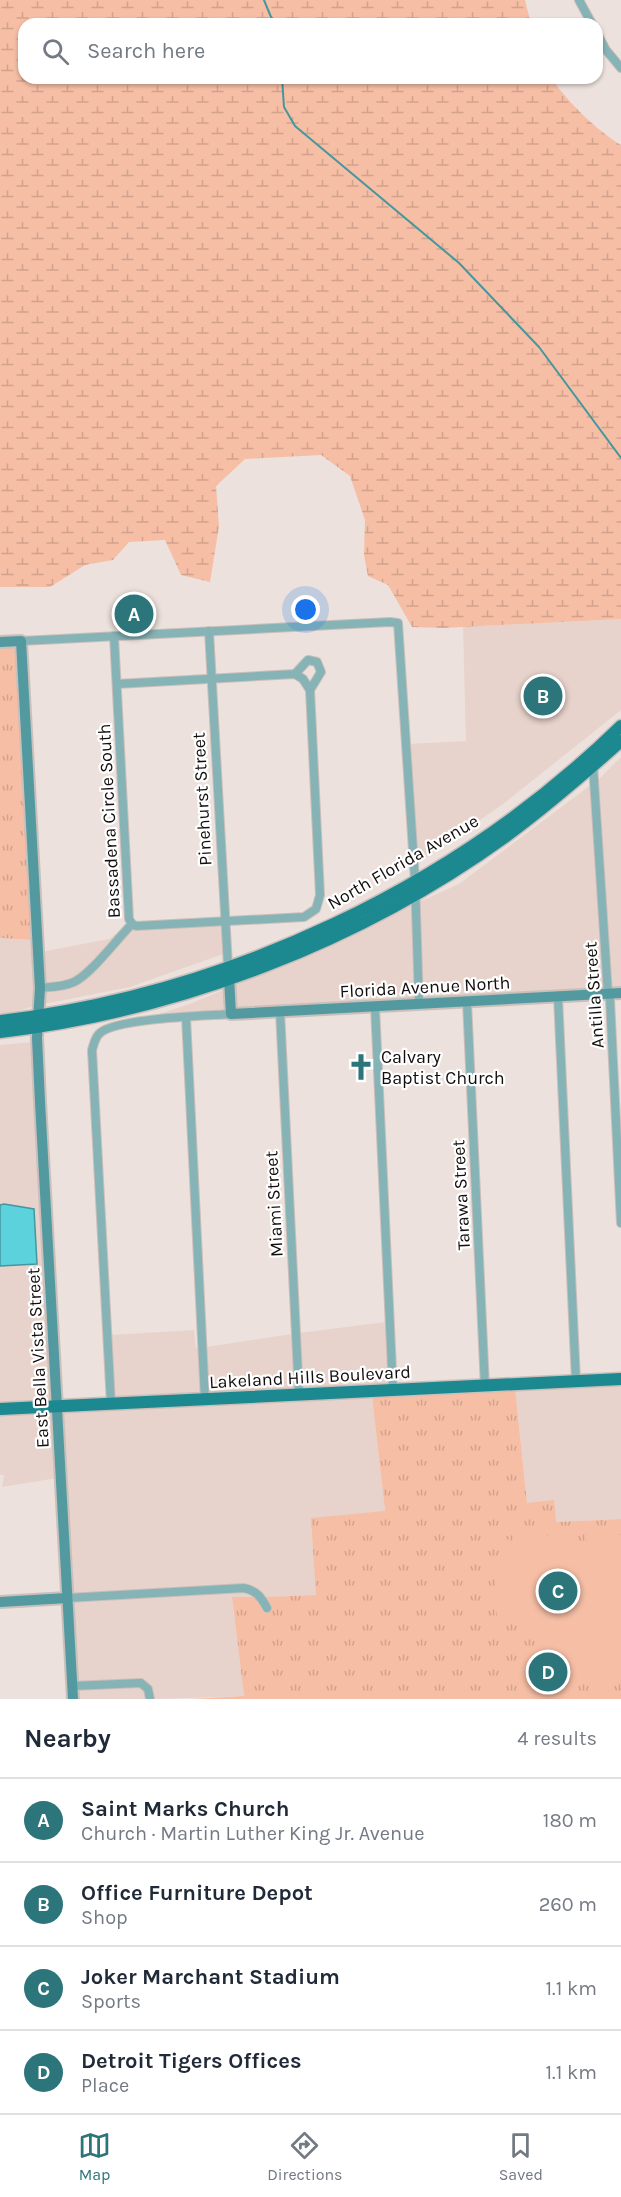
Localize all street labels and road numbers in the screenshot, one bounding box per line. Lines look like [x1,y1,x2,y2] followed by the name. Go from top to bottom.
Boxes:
[93,723,125,919] street label: Bassadena Circle South
[188,731,216,866] street label: Pinehurst Street
[324,810,482,914] street label: North Florida Avenue
[579,941,609,1049] street label: Antilla Street
[339,972,511,1002] street label: Florida Avenue North
[447,1139,475,1251] street label: Tarawa Street
[260,1150,288,1258] street label: Miami Street
[22,1267,54,1449] street label: East Bella Vista Street
[209,1361,411,1393] street label: Lakeland Hills Boulevard

